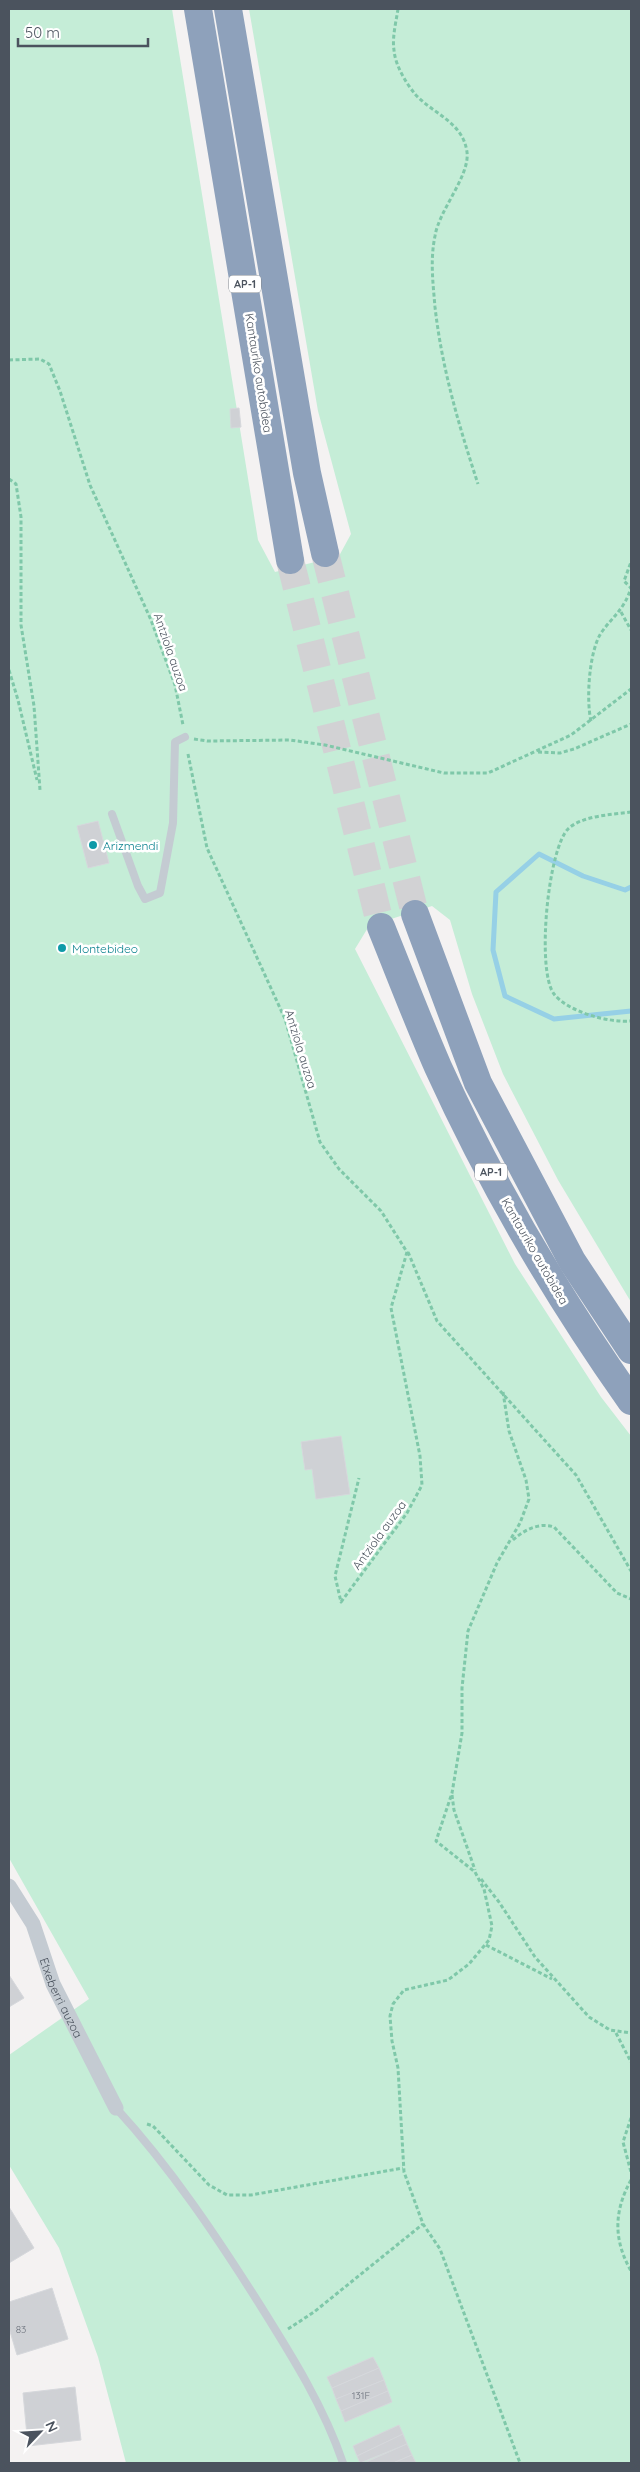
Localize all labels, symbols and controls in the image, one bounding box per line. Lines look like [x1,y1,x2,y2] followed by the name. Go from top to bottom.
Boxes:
[18,15,148,47] scale bar
[25,23,60,42] text: 50 m
[229,276,261,292] road number: AP-1
[242,312,276,434] street label: Kantauriko autobidea
[151,611,191,693] street label: Antziola auzoa
[103,838,158,853] place label: Arizmendi
[87,839,99,851] marker: Arizmendi
[72,941,138,956] place label: Montebideo
[56,942,68,954] marker: Montebideo
[282,1008,320,1090] street label: Antziola auzoa
[475,1164,507,1180] road number: AP-1
[498,1195,572,1307] street label: Kantauriko autobidea
[349,1498,409,1572] street label: Antziola auzoa
[37,1956,86,2040] street label: Etxeberri auzoa
[16,2323,26,2336] house number: 83
[352,2389,370,2402] house number: 131F
[15,2407,65,2457] north arrow
[41,2418,62,2435] text: N

